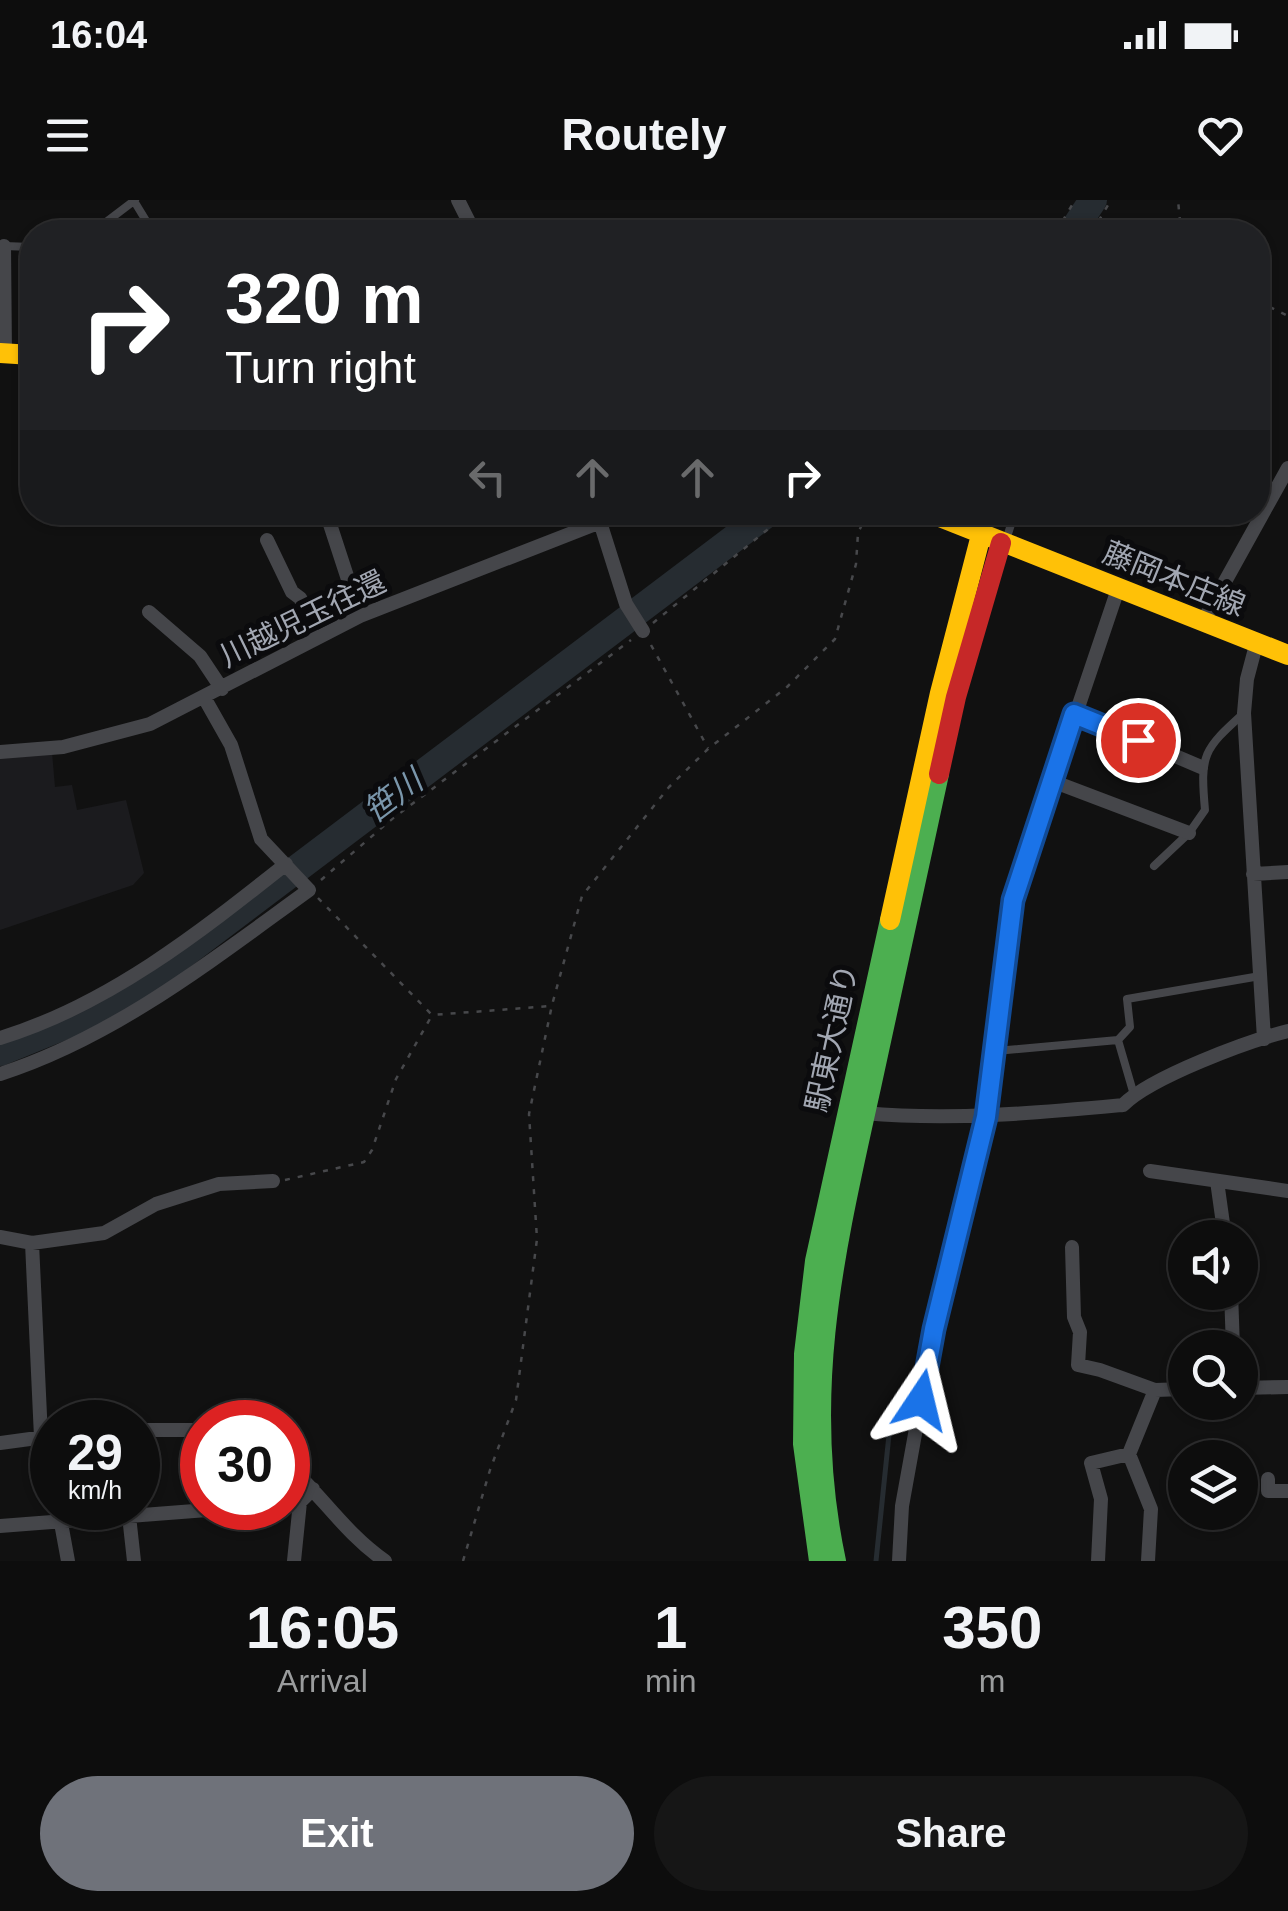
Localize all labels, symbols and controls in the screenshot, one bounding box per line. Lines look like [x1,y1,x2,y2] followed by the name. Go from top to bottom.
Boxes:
[50,14,147,56] text: 16:04
[40,108,95,163] icon: menu
[1193,108,1248,163] icon: heart
[561,109,727,160] text: Routely
[60,260,190,390] icon: right
[225,260,423,338] text: 320 m
[225,342,416,393] text: Turn right
[460,450,515,505] icon: left
[565,450,620,505] icon: ahead
[670,450,725,505] icon: ahead
[775,450,830,505] icon: right
[1098,535,1250,622] street label: 藤岡本庄線
[215,564,391,673] street label: 川越児玉往還
[1096,698,1181,783] pin
[1111,713,1166,768] icon: arrive
[357,761,432,830] water label: 笹川
[800,961,863,1115] street label: 駅東大通り
[1168,1220,1258,1530] map controls
[1168,1220,1258,1310] button: sound
[1168,1330,1258,1420] button: search
[869,1348,973,1452] position arrow
[180,1400,310,1530] speed limit sign: 30
[67,1425,123,1481] text: 29
[1168,1440,1258,1530] button: layers
[68,1476,122,1504] text: km/h
[246,1594,399,1661] text: 16:05
[654,1594,687,1661] text: 1
[942,1594,1042,1661] text: 350
[277,1663,368,1699] text: Arrival
[645,1663,696,1699] text: min
[979,1663,1006,1699] text: m
[40,1776,634,1891] button: Exit
[654,1776,1248,1891] button: Share

